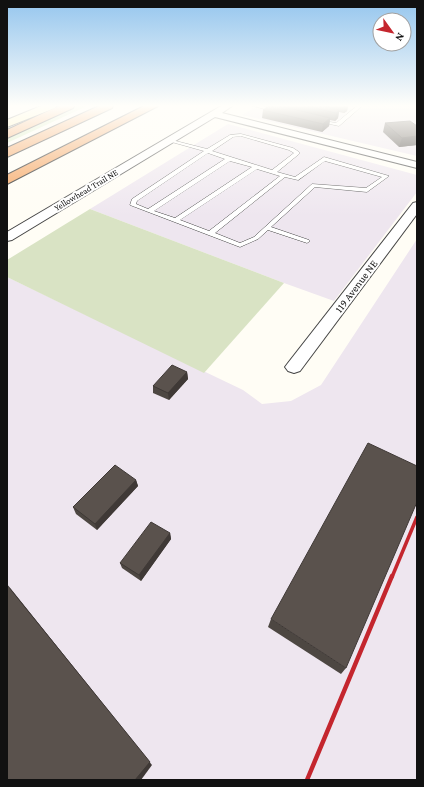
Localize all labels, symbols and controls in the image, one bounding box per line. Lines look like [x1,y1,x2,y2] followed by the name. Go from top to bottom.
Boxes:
[372,12,412,52] north arrow
[393,31,407,44] text: N
[52,167,120,213] street label: Yellowhead Trail NE
[332,257,380,315] street label: 119 Avenue NE

